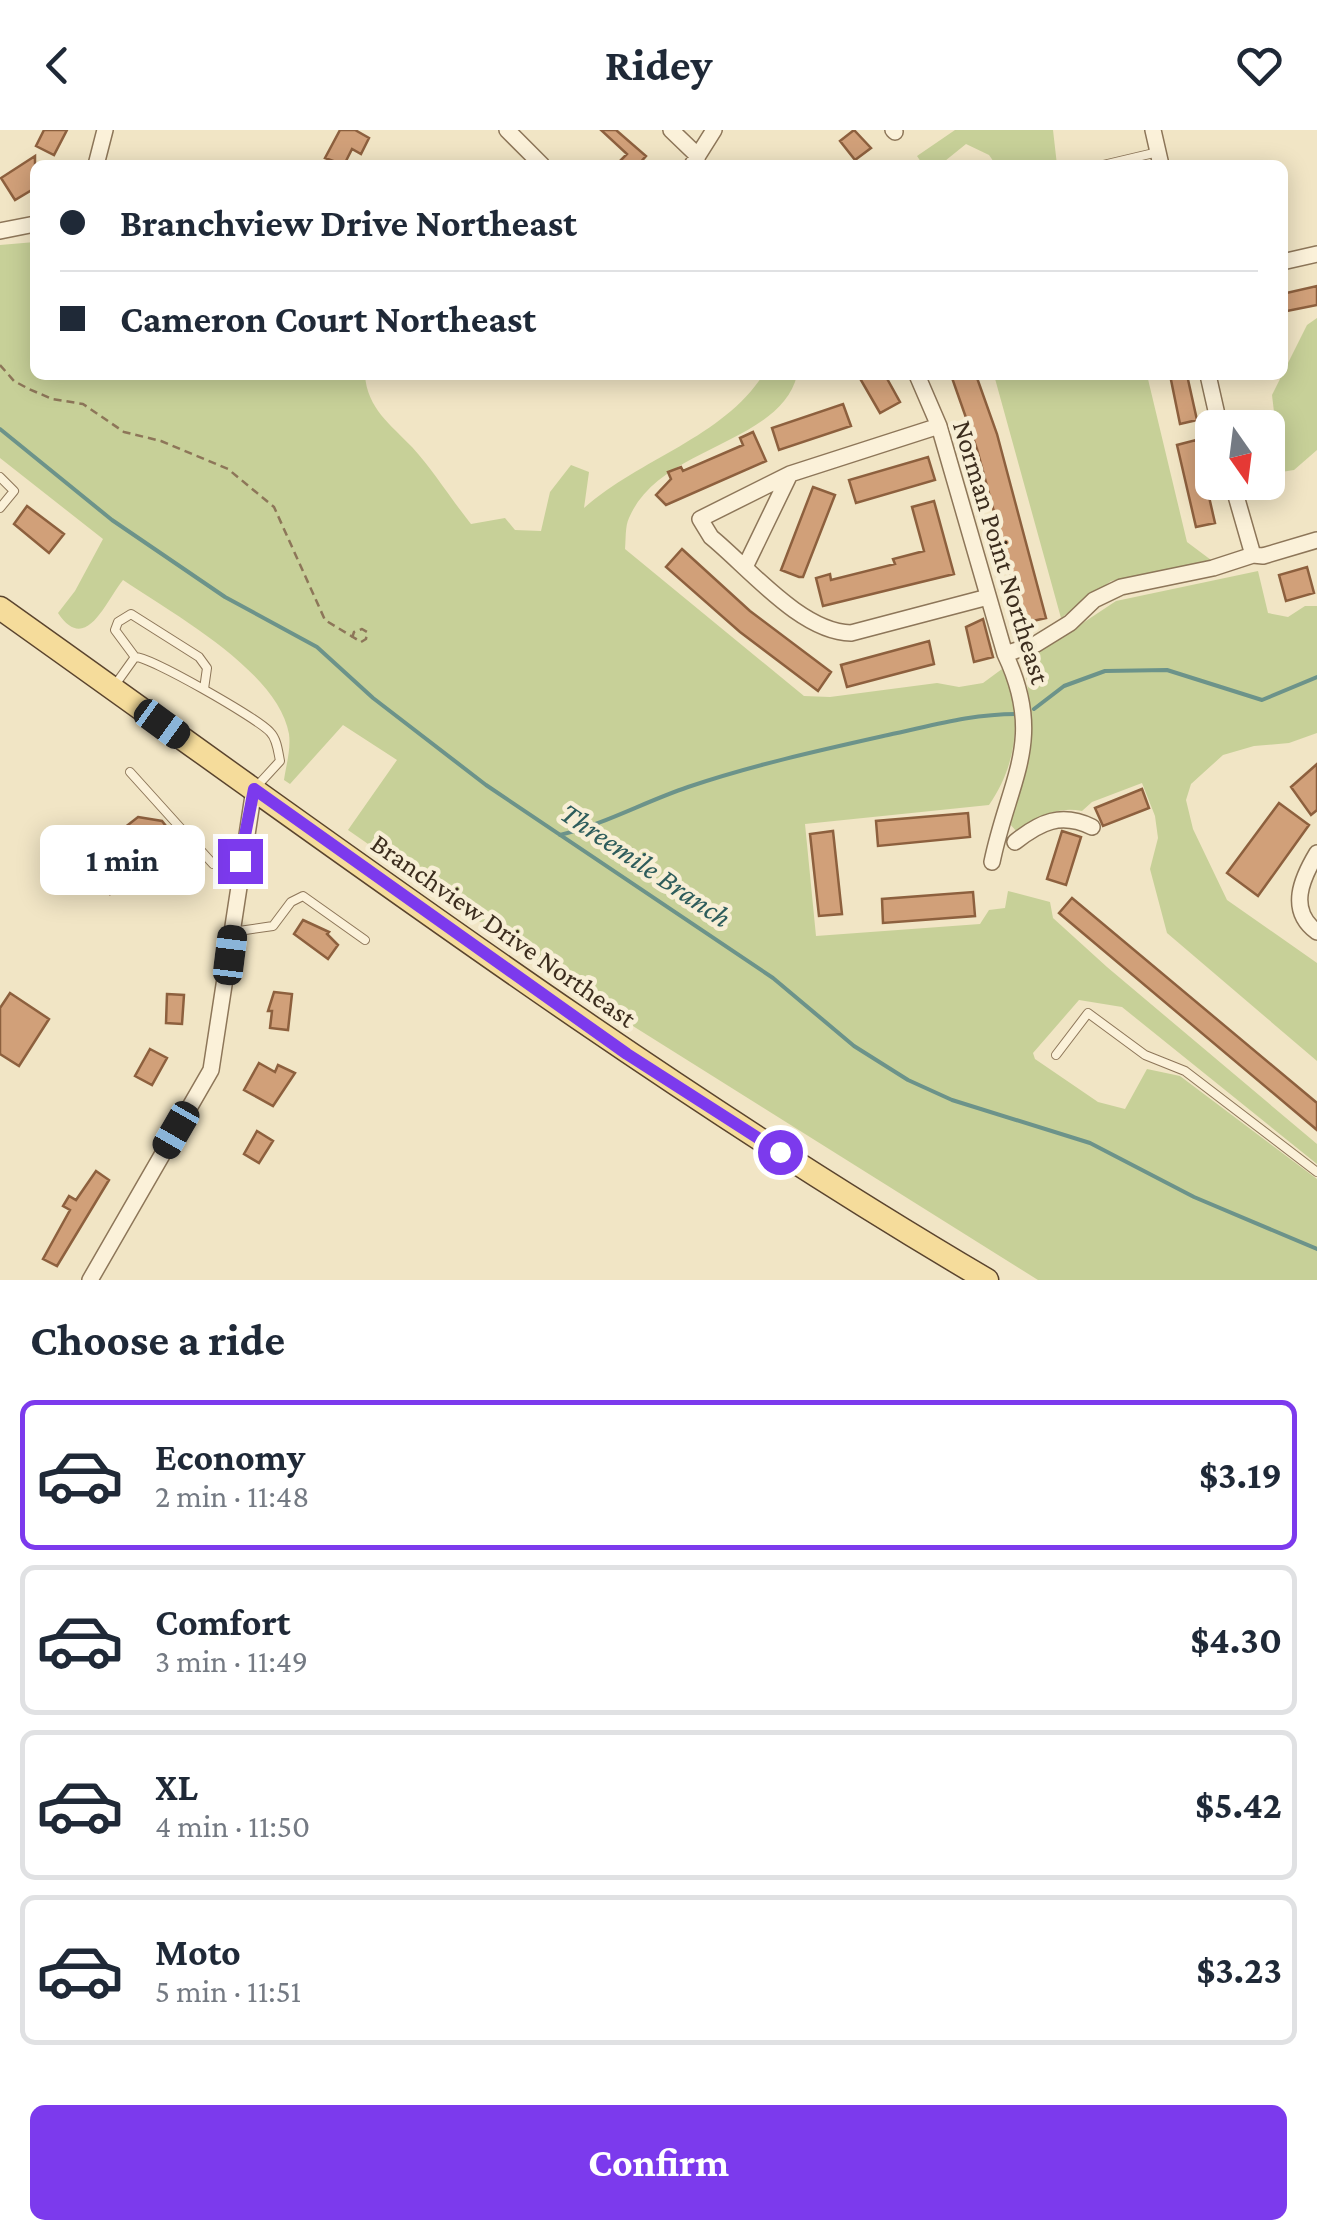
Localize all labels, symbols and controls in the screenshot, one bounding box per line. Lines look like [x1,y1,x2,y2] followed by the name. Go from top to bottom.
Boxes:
[30,38,85,93] icon: back
[1232,38,1287,93] icon: heart
[605,40,712,90] text: Ridey
[120,202,577,244] text: Branchview Drive Northeast
[120,298,536,340] text: Cameron Court Northeast
[1195,410,1285,500] north arrow
[1195,410,1285,500] map controls
[947,417,1057,688] street label: Norman Point Northeast
[129,694,195,754] car
[555,795,738,934] water label: Threemile Branch
[40,826,205,896] callout: 1 min
[366,827,642,1034] street label: Branchview Drive Northeast
[218,839,263,884] route end
[86,842,159,878] text: 1 min
[211,923,249,987] car
[148,1097,204,1163] car
[758,1130,803,1175] route start
[30,1315,285,1365] text: Choose a ride
[35,1430,125,1520] icon: car
[155,1436,305,1478] text: Economy
[1199,1454,1282,1496] text: $3.19
[155,1478,309,1514] text: 2 min · 11:48
[35,1595,125,1685] icon: car
[155,1601,291,1643] text: Comfort
[1190,1619,1282,1661] text: $4.30
[155,1643,308,1679] text: 3 min · 11:49
[35,1760,125,1850] icon: car
[155,1766,198,1808] text: XL
[1195,1784,1282,1826] text: $5.42
[155,1808,310,1844] text: 4 min · 11:50
[35,1925,125,2015] icon: car
[155,1931,241,1973] text: Moto
[1196,1949,1282,1991] text: $3.23
[155,1973,301,2009] text: 5 min · 11:51
[30,2105,1287,2220] button: Confirm

